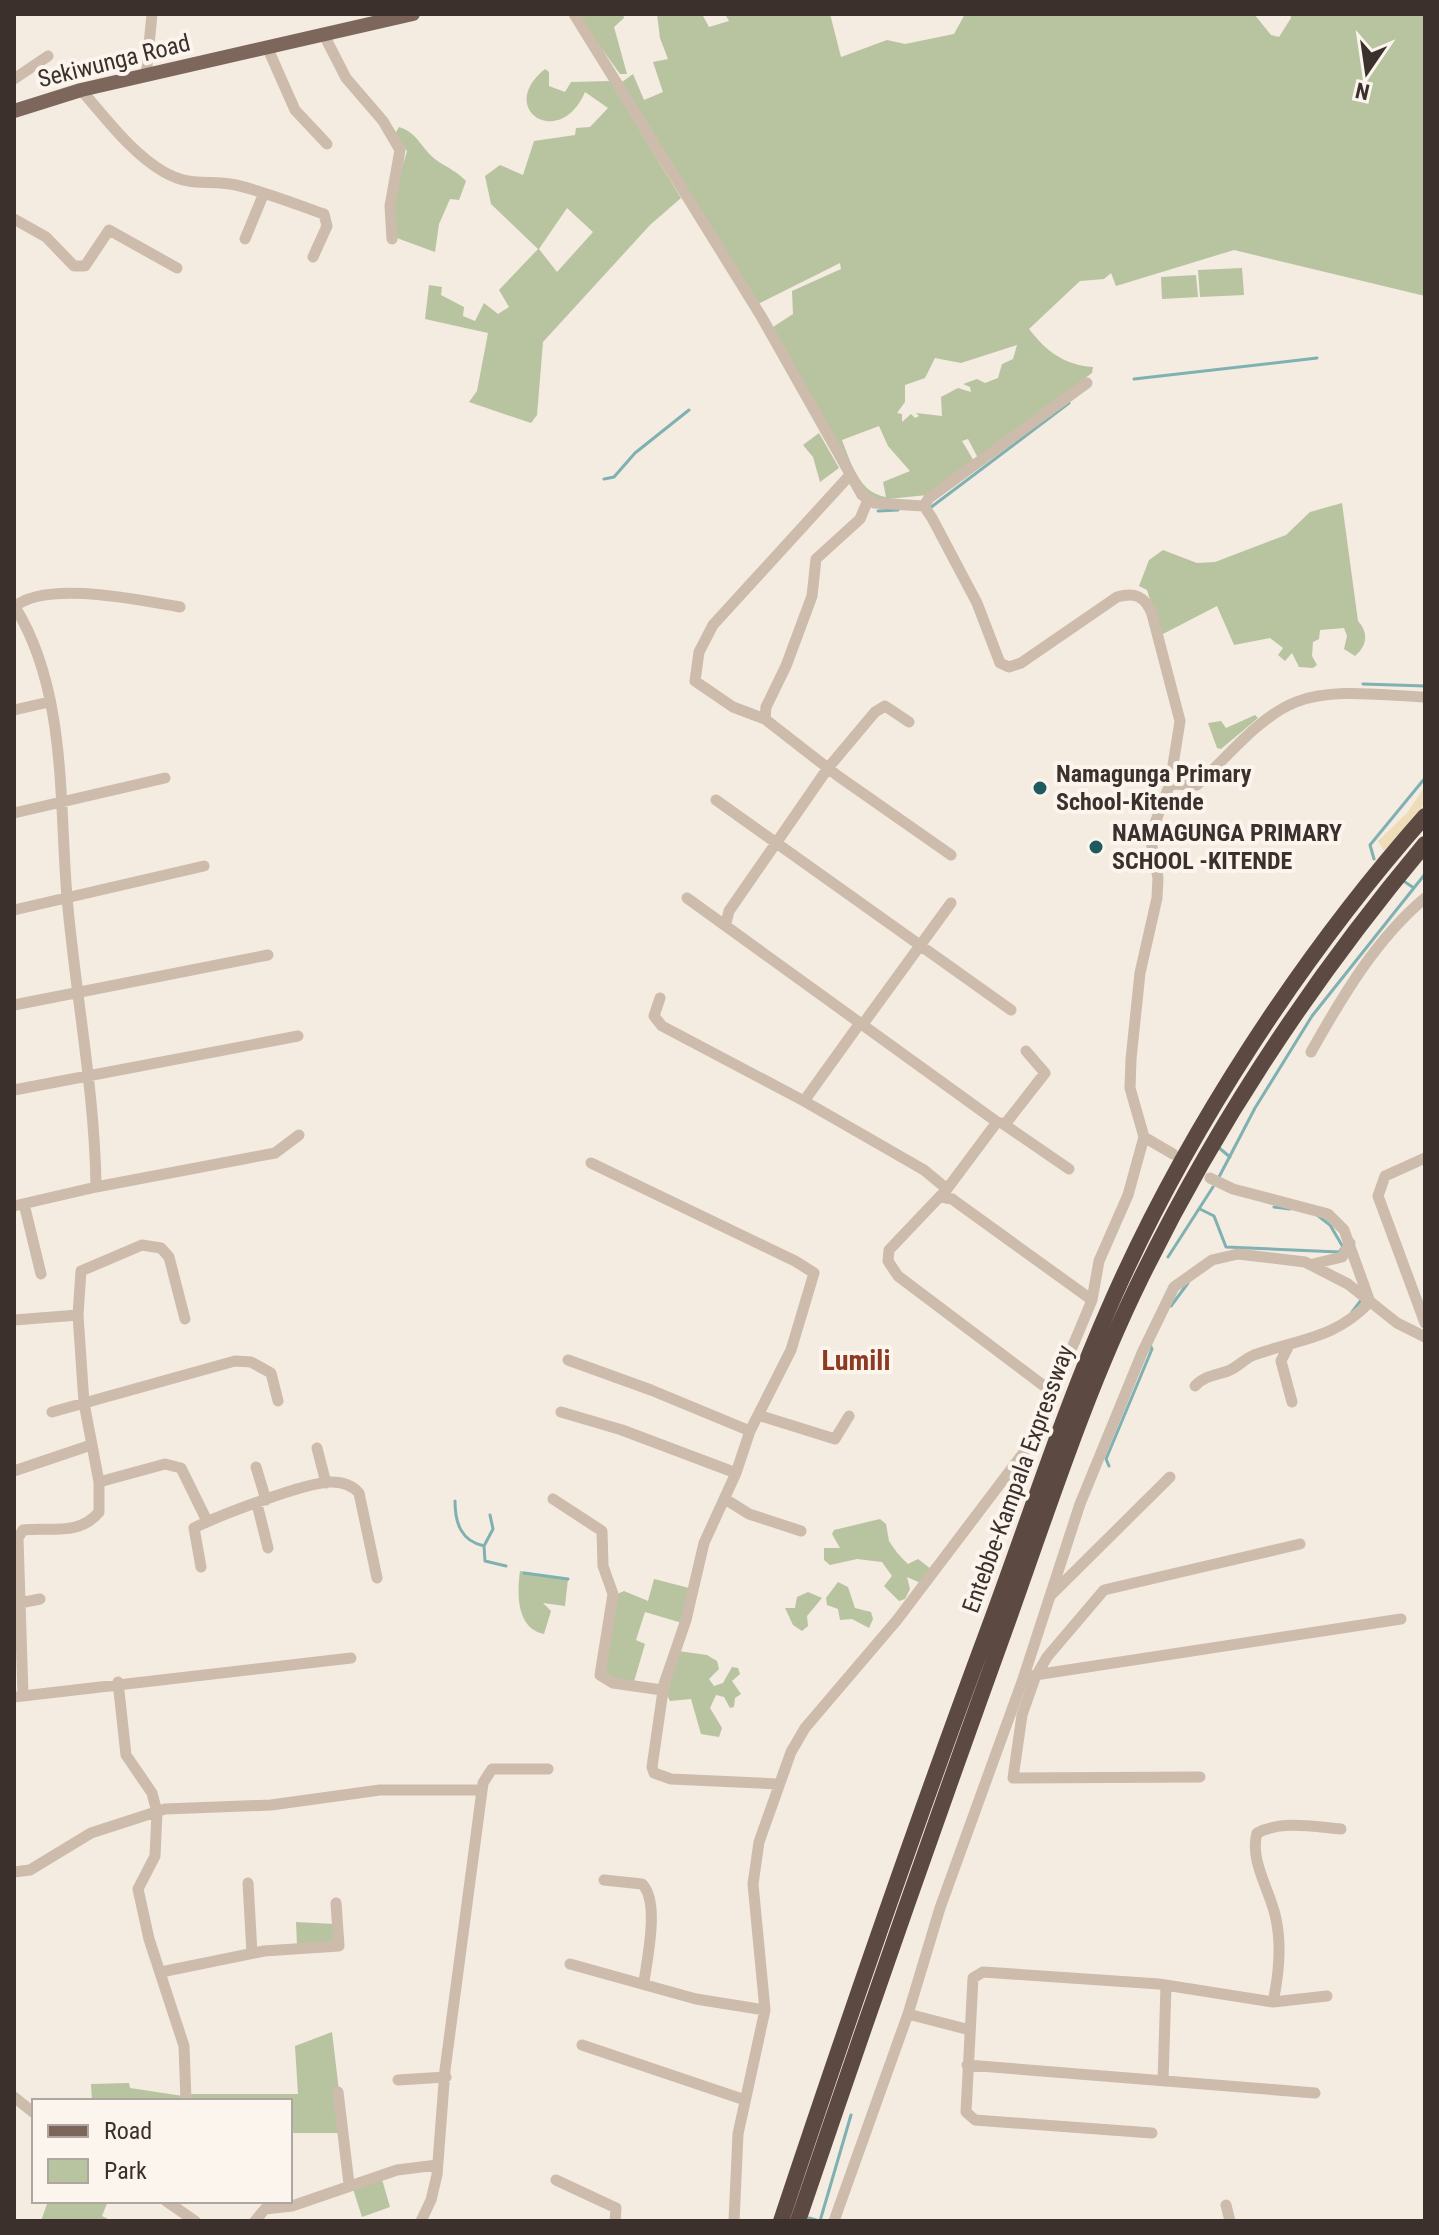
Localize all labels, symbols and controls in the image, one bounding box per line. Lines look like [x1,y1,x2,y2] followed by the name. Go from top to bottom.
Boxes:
[35,29,193,93] street label: Sekiwunga Road
[1327,32,1407,112] north arrow
[1353,77,1372,105] text: N
[1056,760,1252,816] place label: Namagunga Primary School-Kitende
[1031,779,1049,797] marker: Namagunga Primary School-Kitende
[1112,819,1342,875] place label: NAMAGUNGA PRIMARY SCHOOL -KITENDE
[1087,838,1105,856] marker: NAMAGUNGA PRIMARY SCHOOL -KITENDE
[956,1341,1080,1617] street label: Entebbe-Kampala Expressway
[822,1344,890,1377] district label: Lumili
[32,2099,292,2203] legend
[104,2117,152,2145] text: Road
[104,2157,147,2185] text: Park

